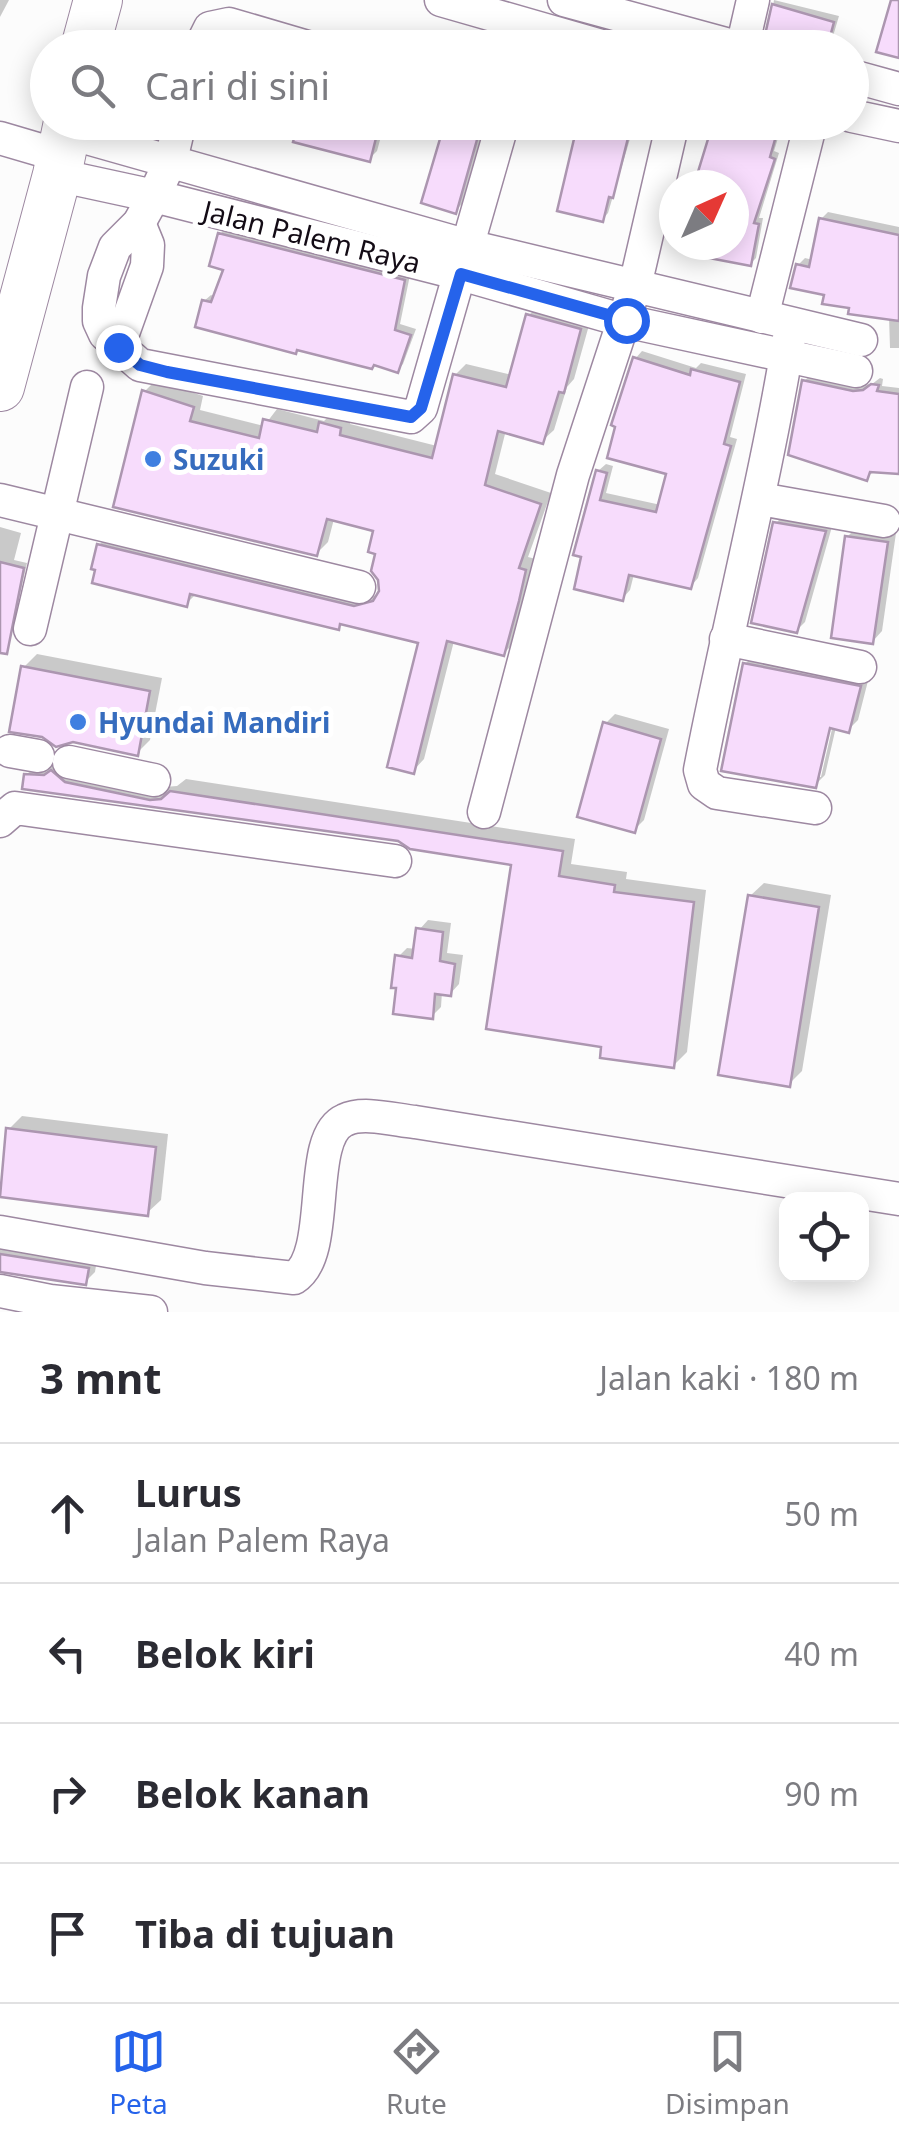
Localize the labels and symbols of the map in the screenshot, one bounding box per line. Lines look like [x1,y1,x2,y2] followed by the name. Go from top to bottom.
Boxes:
[659,170,749,260] north arrow
[196,190,425,281] street label: Jalan Palem Raya
[604,298,650,344] route start
[96,325,142,371] route end
[173,440,264,478] place label: Suzuki
[142,448,164,470] marker: Suzuki
[98,703,330,741] place label: Hyundai Mandiri
[67,711,89,733] marker: Hyundai Mandiri

